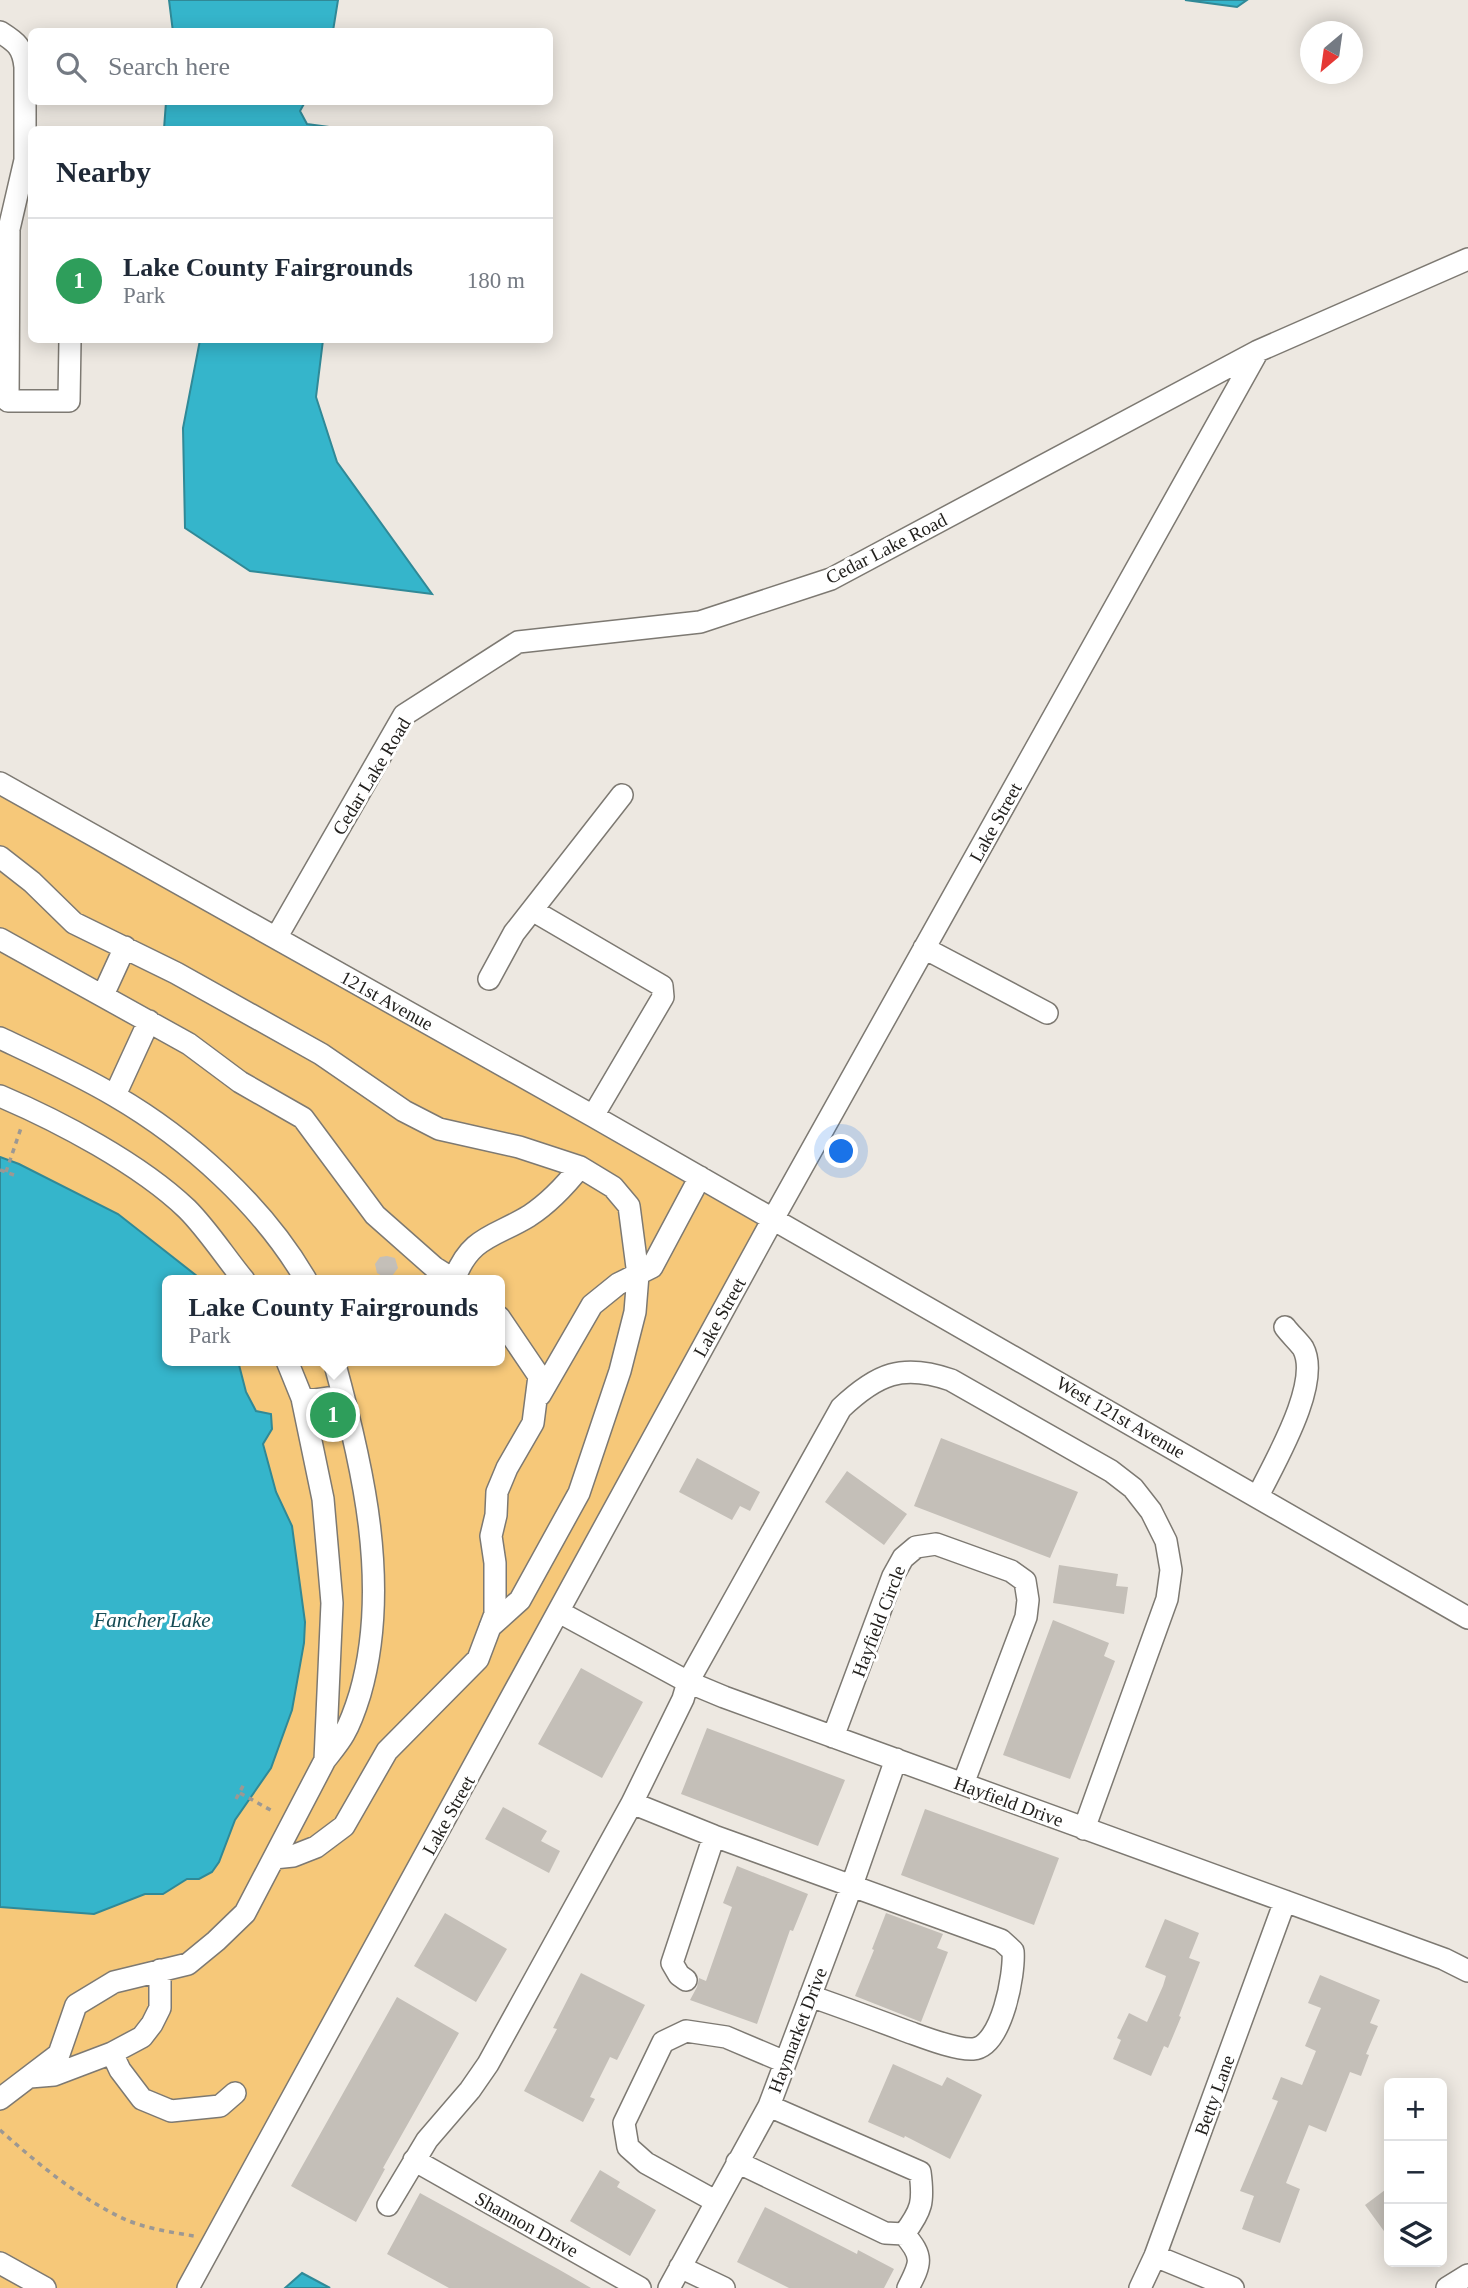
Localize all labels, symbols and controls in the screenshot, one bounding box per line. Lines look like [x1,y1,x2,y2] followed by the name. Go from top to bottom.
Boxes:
[1300,21,1363,84] north arrow
[28,28,553,105] search box
[52,48,90,86] icon: search
[108,52,230,81] text: Search here
[56,155,151,188] text: Nearby
[123,253,413,282] text: Lake County Fairgrounds
[73,268,85,293] text: 1
[467,268,525,293] text: 180 m
[123,283,165,308] text: Park
[822,509,951,588] street label: Cedar Lake Road
[328,713,415,839] street label: Cedar Lake Road
[965,778,1026,865] street label: Lake Street
[337,966,437,1034] street label: 121st Avenue
[824,1134,858,1168] your location
[689,1273,750,1360] street label: Lake Street
[162,1275,505,1366] popup
[189,1293,478,1322] text: Lake County Fairgrounds
[189,1323,231,1348] text: Park
[1053,1372,1189,1463] street label: West 121st Avenue
[310,1389,356,1441] pin: 1
[848,1562,909,1680] street label: Hayfield Circle
[92,1608,211,1632] water label: Fancher Lake
[418,1771,479,1858] street label: Lake Street
[951,1772,1066,1831] street label: Hayfield Drive
[764,1965,831,2096] street label: Haymarket Drive
[1190,2052,1239,2138] street label: Betty Lane
[1384,2078,1447,2267] map controls
[1384,2078,1447,2141] button: +
[1384,2141,1447,2204] button: −
[472,2187,582,2261] street label: Shannon Drive
[1384,2204,1447,2267] button: layers

